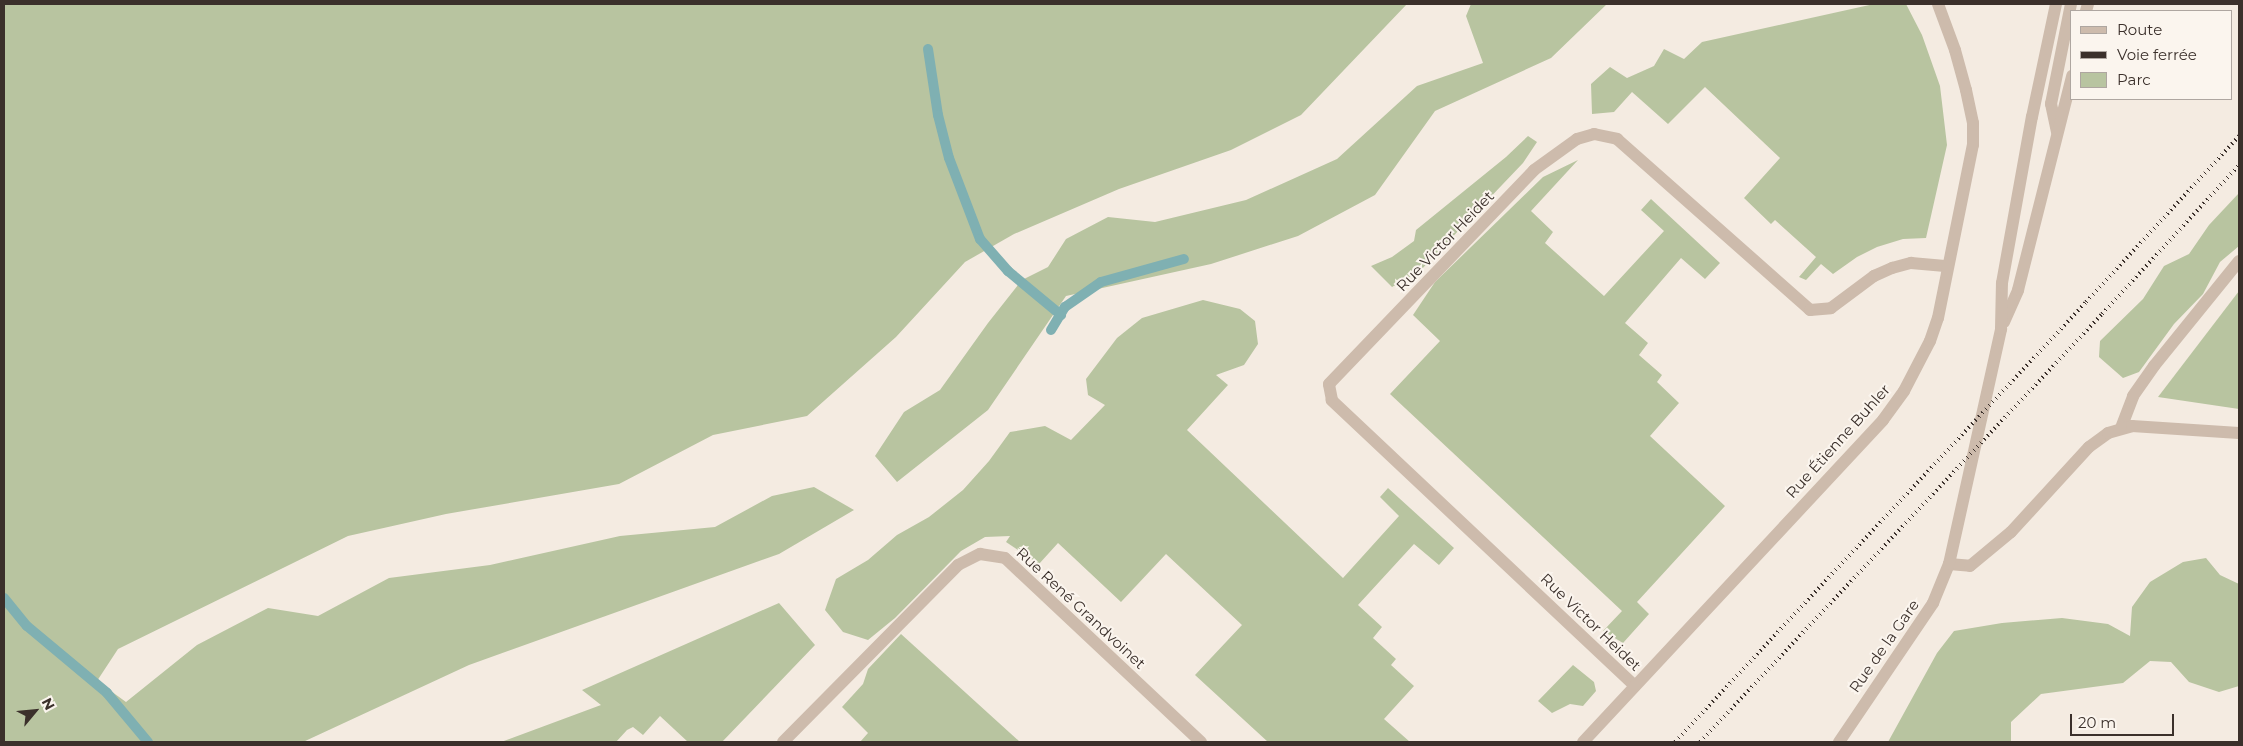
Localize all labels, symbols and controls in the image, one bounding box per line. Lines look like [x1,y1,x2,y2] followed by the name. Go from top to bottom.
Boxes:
[2070,10,2233,100] legend
[2117,20,2162,39] text: Route
[2117,45,2197,64] text: Voie ferrée
[2117,70,2151,89] text: Parc
[1393,187,1497,295] street label: Rue Victor Heidet
[1782,380,1894,502] street label: Rue Étienne Buhler
[1013,544,1149,672] street label: Rue René Grandvoinet
[1537,570,1645,674] street label: Rue Victor Heidet
[1845,596,1923,696] street label: Rue de la Gare
[10,686,60,736] north arrow
[38,695,59,713] text: N
[2073,704,2177,736] scale bar
[2078,713,2116,732] text: 20 m

